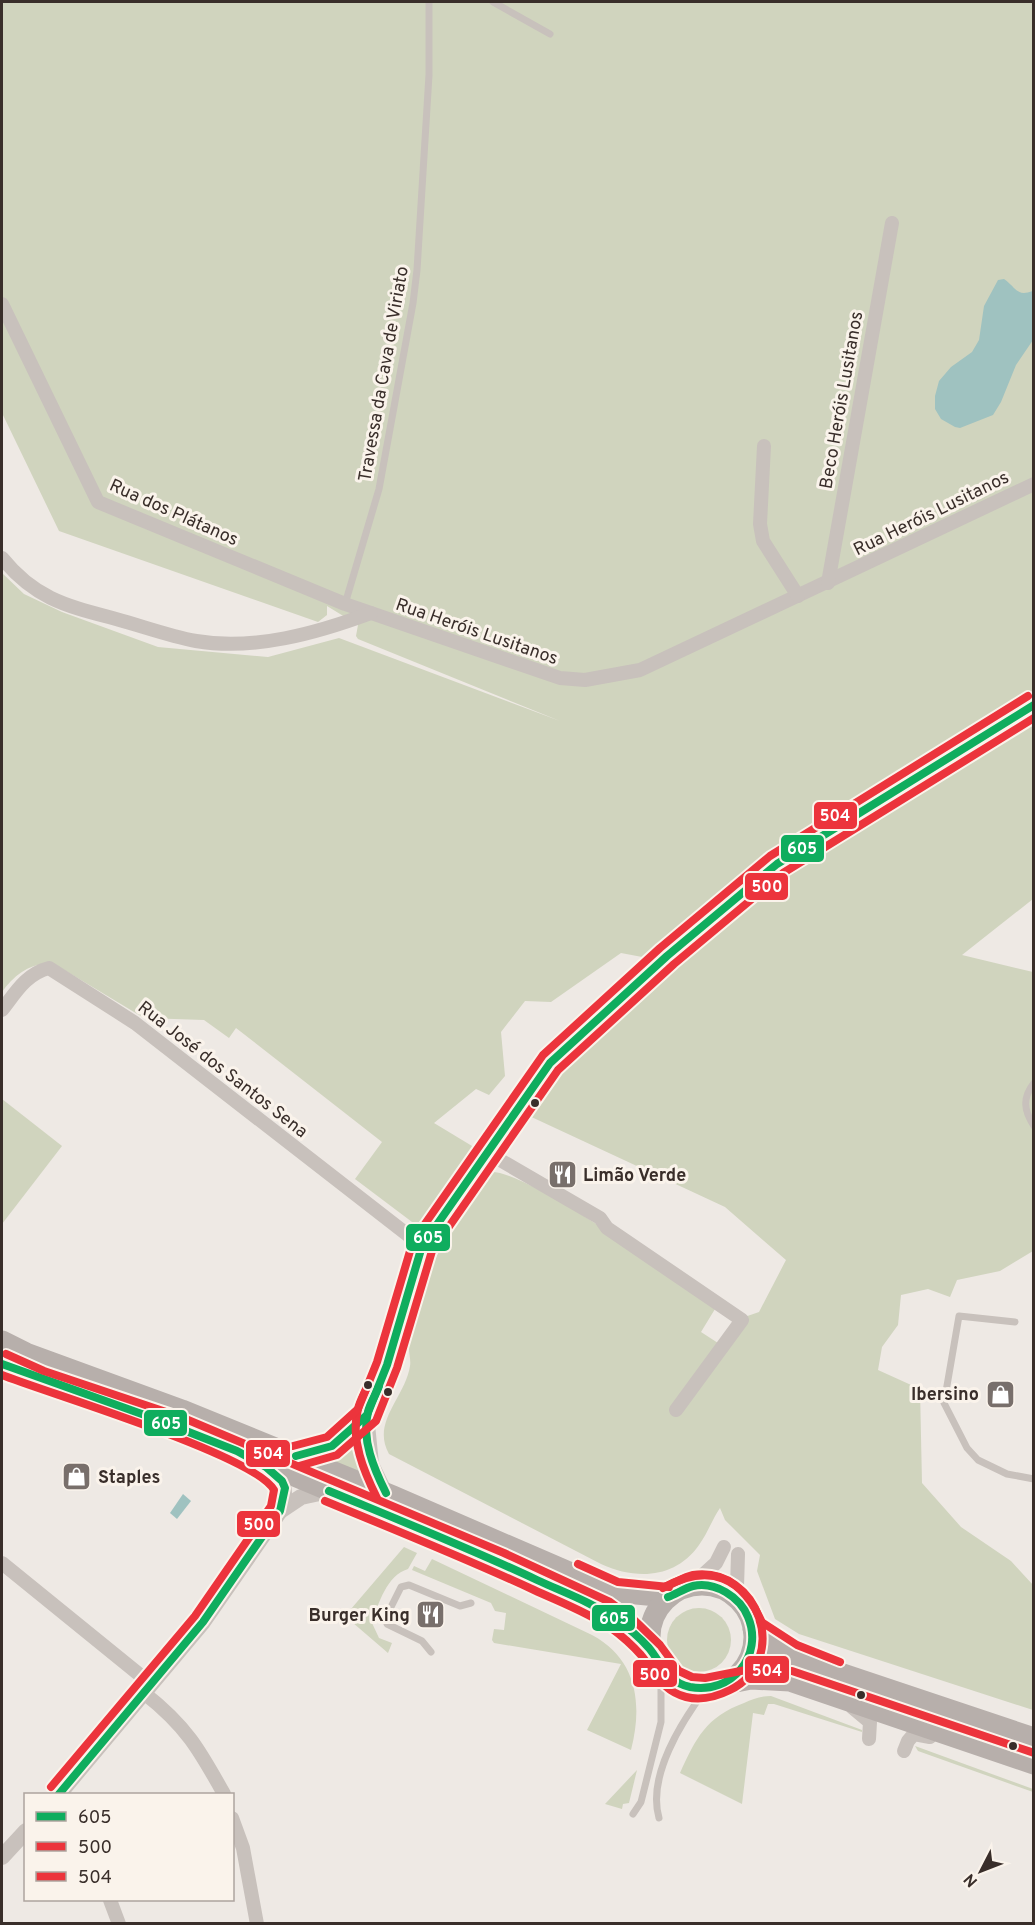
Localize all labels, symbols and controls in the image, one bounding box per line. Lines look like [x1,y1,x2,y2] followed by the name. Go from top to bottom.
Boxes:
[354,265,415,484] street label: Travessa da Cava de Viriato
[816,310,869,491] street label: Beco Heróis Lusitanos
[850,467,1013,562] street label: Rua Heróis Lusitanos
[105,475,242,552] street label: Rua dos Plátanos
[392,594,561,671] street label: Rua Heróis Lusitanos
[813,801,858,830] line badge: 504
[820,807,850,827] text: 504
[780,834,825,863] line badge: 605
[787,840,817,860] text: 605
[744,872,789,901] line badge: 500
[752,878,782,898] text: 500
[132,997,312,1144] street label: Rua José dos Santos Sena
[529,1097,541,1109] unlabelled marker
[546,1159,578,1191] restaurant icon: Limão Verde
[583,1165,686,1188] place label: Limão Verde
[405,1223,451,1252] line badge: 605
[413,1229,443,1249] text: 605
[984,1378,1016,1410] shop icon: Ibersino
[362,1379,374,1391] unlabelled marker
[911,1384,979,1407] place label: Ibersino
[382,1386,394,1398] unlabelled marker
[143,1409,188,1437] line badge: 605
[151,1415,181,1435] text: 605
[245,1439,291,1468] line badge: 504
[253,1445,283,1465] text: 504
[61,1461,93,1493] shop icon: Staples
[98,1467,160,1490] place label: Staples
[236,1510,281,1538] line badge: 500
[244,1516,274,1536] text: 500
[415,1599,447,1631] restaurant icon: Burger King
[591,1604,636,1632] line badge: 605
[309,1605,410,1628] place label: Burger King
[599,1610,629,1630] text: 605
[744,1655,790,1684] line badge: 504
[632,1659,678,1688] line badge: 500
[752,1662,782,1682] text: 504
[640,1666,670,1686] text: 500
[855,1689,867,1701] unlabelled marker
[1007,1740,1019,1752] unlabelled marker
[24,1793,234,1901] legend
[78,1807,111,1830] text: 605
[78,1837,112,1860] text: 500
[951,1841,1011,1901] north arrow
[78,1867,112,1890] text: 504
[960,1869,983,1891] text: N

